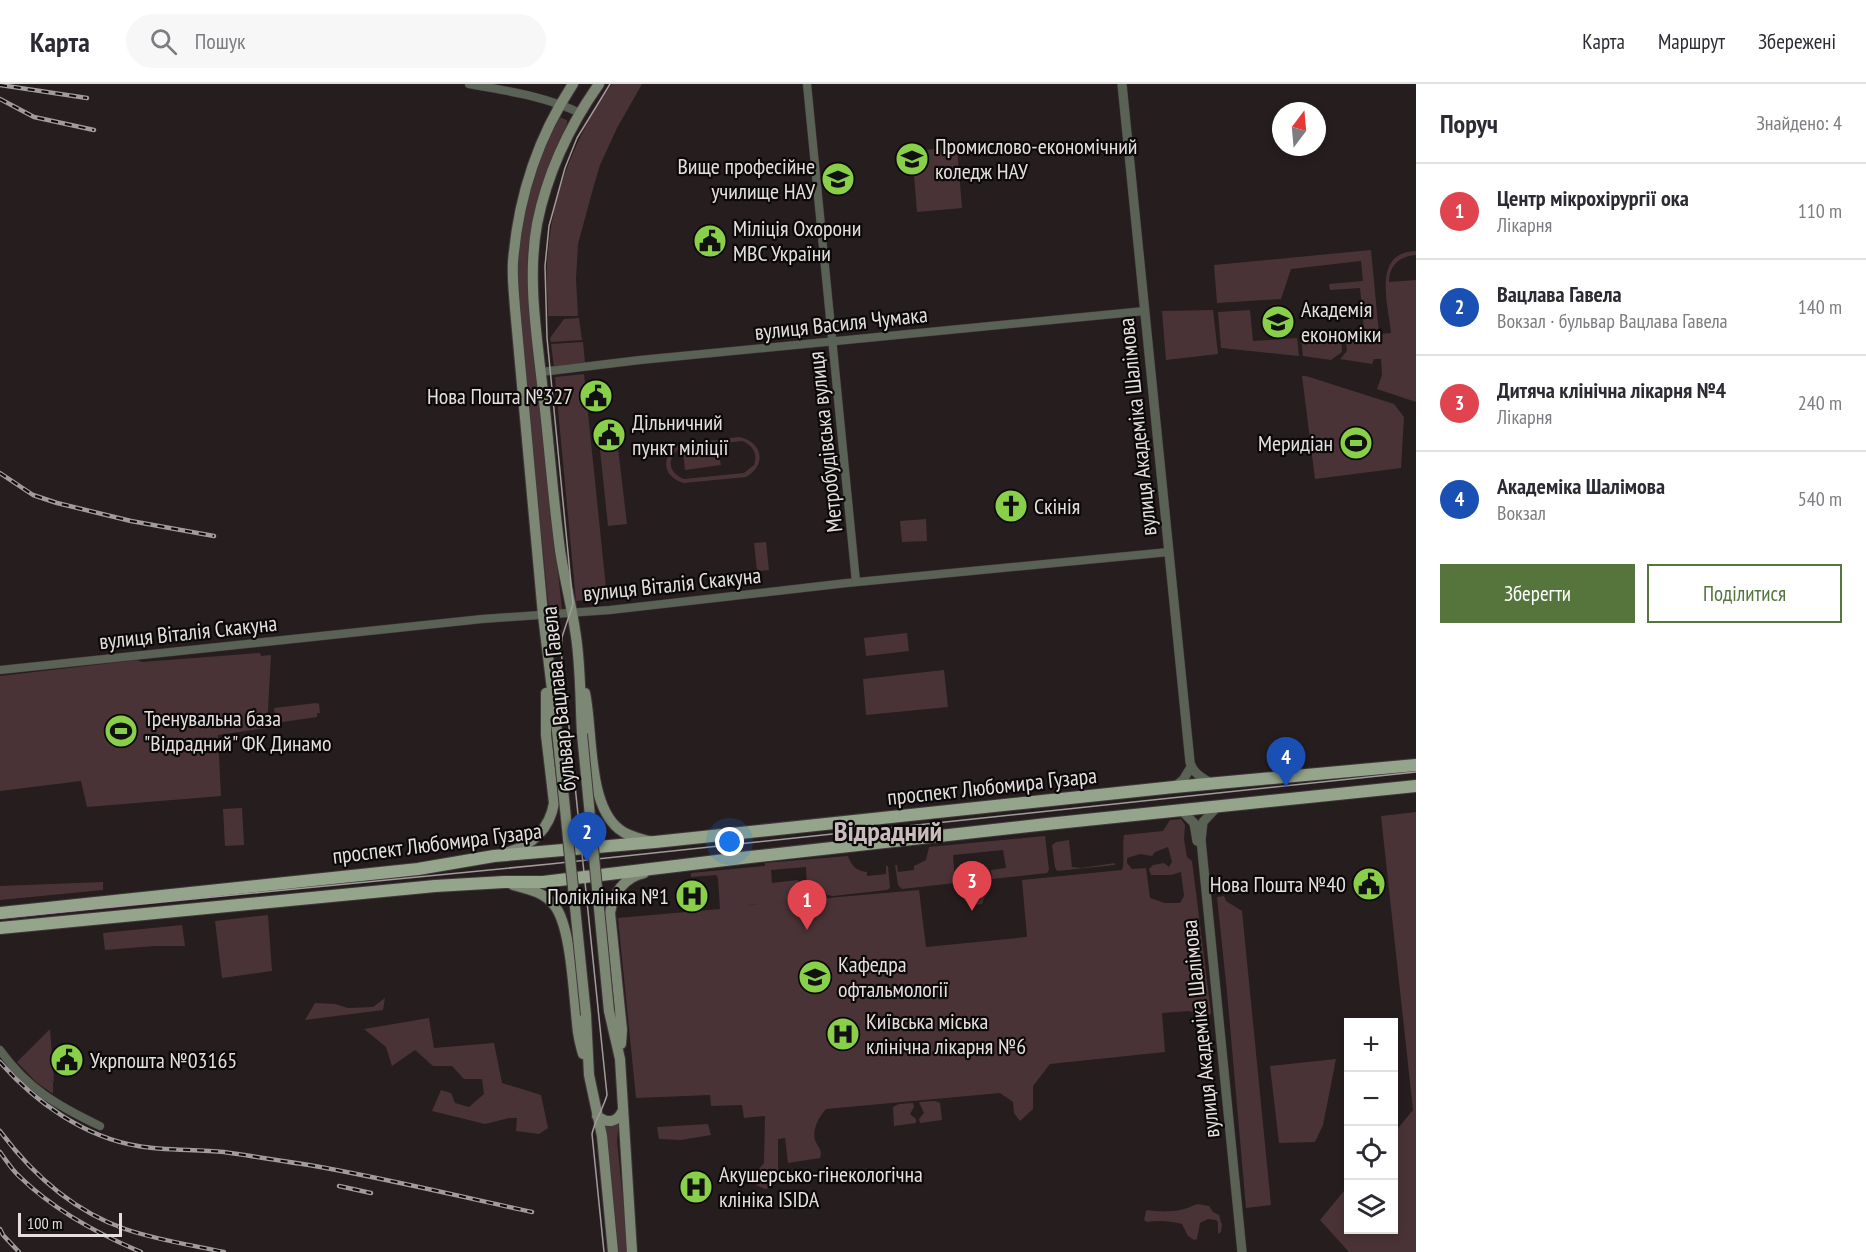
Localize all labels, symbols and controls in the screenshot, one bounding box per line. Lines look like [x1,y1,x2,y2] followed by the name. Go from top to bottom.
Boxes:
[126,14,546,68] search box
[30,23,90,60] text: Карта
[147,25,180,58] icon: search
[195,27,246,55] text: Пошук
[1582,28,1625,55] text: Карта
[1658,28,1725,55] text: Маршрут
[1758,28,1836,55] text: Збережені
[1272,102,1326,156] north arrow
[1440,107,1498,140] text: Поруч
[1756,110,1842,136] text: Знайдено: 4
[935,132,1138,185] place label: Промислово-економічний коледж НАУ
[894,141,930,177] school or university icon: Промислово-економічний коледж НАУ
[677,152,815,205] place label: Вище професійне училище НАУ
[820,161,856,197] school or university icon: Вище професійне училище НАУ
[1497,184,1689,212] text: Центр мікрохірургії ока
[1455,198,1464,224] text: 1
[1798,198,1842,224] text: 110 m
[1497,212,1552,238] text: Лікарня
[733,214,861,267] place label: Міліція Охорони МВС України
[692,223,728,259] public building icon: Міліція Охорони МВС України
[1497,280,1622,308] text: Вацлава Гавела
[1455,294,1464,320] text: 2
[1798,294,1842,320] text: 140 m
[1301,295,1381,348] place label: Академія економіки
[753,300,929,346] street label: вулиця Василя Чумака
[1260,304,1296,340] school or university icon: Академія економіки
[1497,308,1728,334] text: Вокзал · бульвар Вацлава Гавела
[1112,317,1162,537] street label: вулиця Академіка Шалімова
[802,350,848,534] street label: Метробудівська вулиця
[1497,376,1726,404] text: Дитяча клінічна лікарня №4
[578,378,614,414] public building icon: Нова Пошта №327
[427,382,573,410] place label: Нова Пошта №327
[1455,390,1464,416] text: 3
[1798,390,1842,416] text: 240 m
[1497,404,1552,430] text: Лікарня
[632,408,729,461] place label: Дільничний пункт міліції
[591,417,627,453] public building icon: Дільничний пункт міліції
[1338,425,1374,461] sports icon: Меридіан
[1258,429,1333,457] place label: Меридіан
[1497,472,1665,500] text: Академіка Шалімова
[1455,486,1464,512] text: 4
[1798,486,1842,512] text: 540 m
[993,488,1029,524] church icon: Скінія
[1034,492,1080,520] place label: Скінія
[1497,500,1546,526] text: Вокзал
[582,561,762,607] street label: вулиця Віталія Скакуна
[1440,564,1635,623] button: Зберегти
[1647,564,1842,623] button: Поділитися
[534,605,582,793] street label: бульвар Вацлава Гавела
[98,609,278,655] street label: вулиця Віталія Скакуна
[144,704,331,757] place label: Тренувальна база "Відрадний" ФК Динамо
[103,713,139,749] sports icon: Тренувальна база "Відрадний" ФК Динамо
[1266,738,1306,787] pin: 4
[886,761,1098,811] street label: проспект Любомира Гузара
[568,812,606,862] pin: 2
[834,812,942,849] district label: Відрадний
[331,816,543,870] street label: проспект Любомира Гузара
[715,827,744,856] your location
[952,862,992,911] pin: 3
[1351,866,1387,902] public building icon: Нова Пошта №40
[1210,870,1346,898] place label: Нова Пошта №40
[674,878,710,914] hospital icon: Поліклініка №1
[788,880,826,930] pin: 1
[547,882,669,910] place label: Поліклініка №1
[1175,919,1225,1139] street label: вулиця Академіка Шалімова
[838,950,948,1003] place label: Кафедра офтальмології
[797,959,833,995] school or university icon: Кафедра офтальмології
[866,1007,1026,1060] place label: Київська міська клінічна лікарня №6
[825,1016,861,1052] hospital icon: Київська міська клінічна лікарня №6
[1344,1018,1398,1234] map controls
[1344,1018,1398,1072] button: +
[49,1042,85,1078] public building icon: Укрпошта №03165
[90,1046,237,1074] place label: Укрпошта №03165
[1344,1072,1398,1126] button: −
[1344,1126,1398,1180] button: locate
[719,1160,923,1213] place label: Акушерсько-гінекологічна клініка ISIDA
[678,1169,714,1205] hospital icon: Акушерсько-гінекологічна клініка ISIDA
[1344,1180,1398,1234] button: layers
[18,1210,122,1238] scale bar
[27,1213,62,1233] text: 100 m

